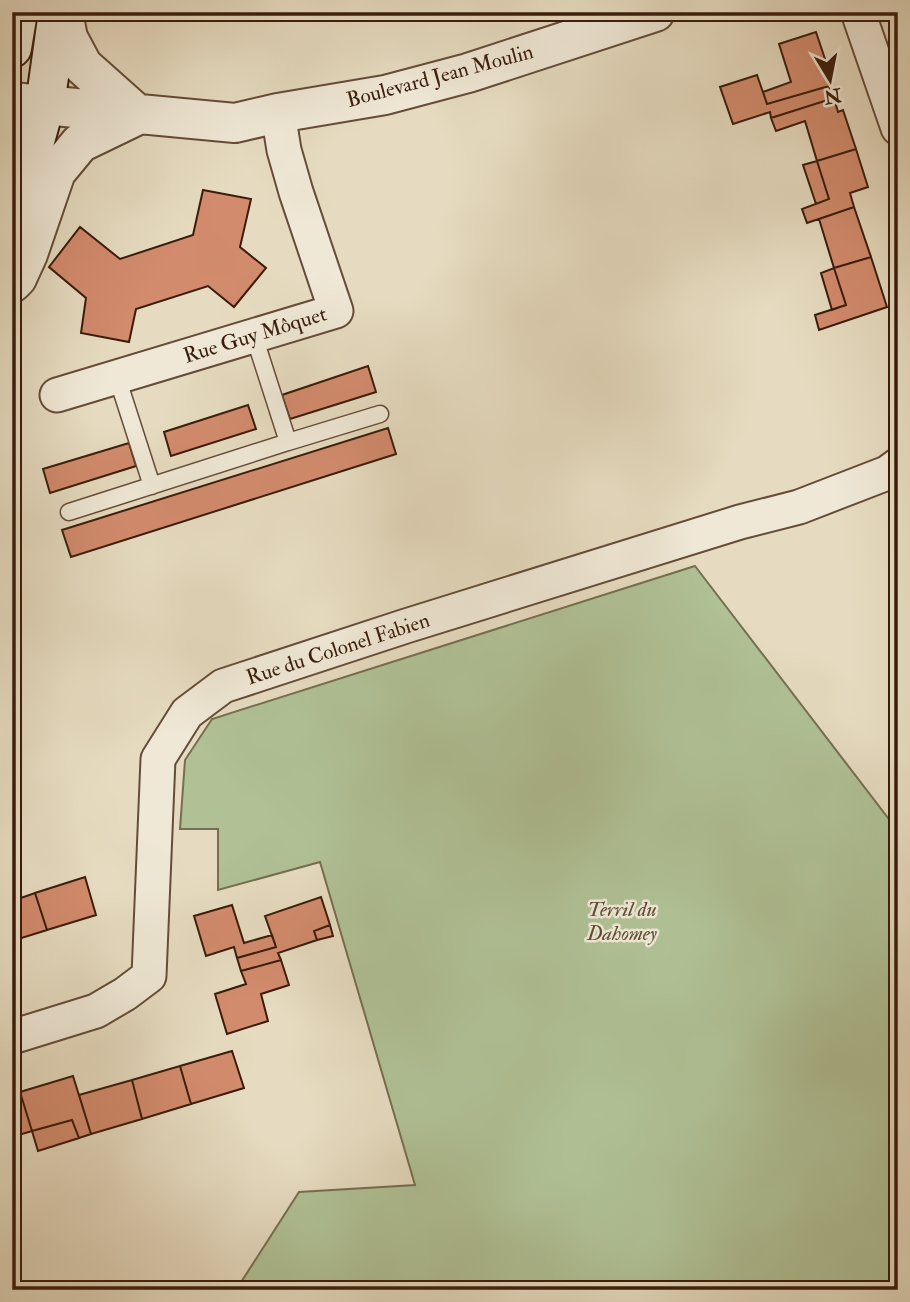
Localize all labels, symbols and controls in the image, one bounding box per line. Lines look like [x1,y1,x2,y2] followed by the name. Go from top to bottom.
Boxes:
[344,38,537,114] street label: Boulevard Jean Moulin
[794,46,864,116] north arrow
[821,82,844,109] text: N
[180,300,330,370] street label: Rue Guy Môquet
[243,607,433,691] street label: Rue du Colonel Fabien
[586,896,658,947] park label: Terril du Dahomey

